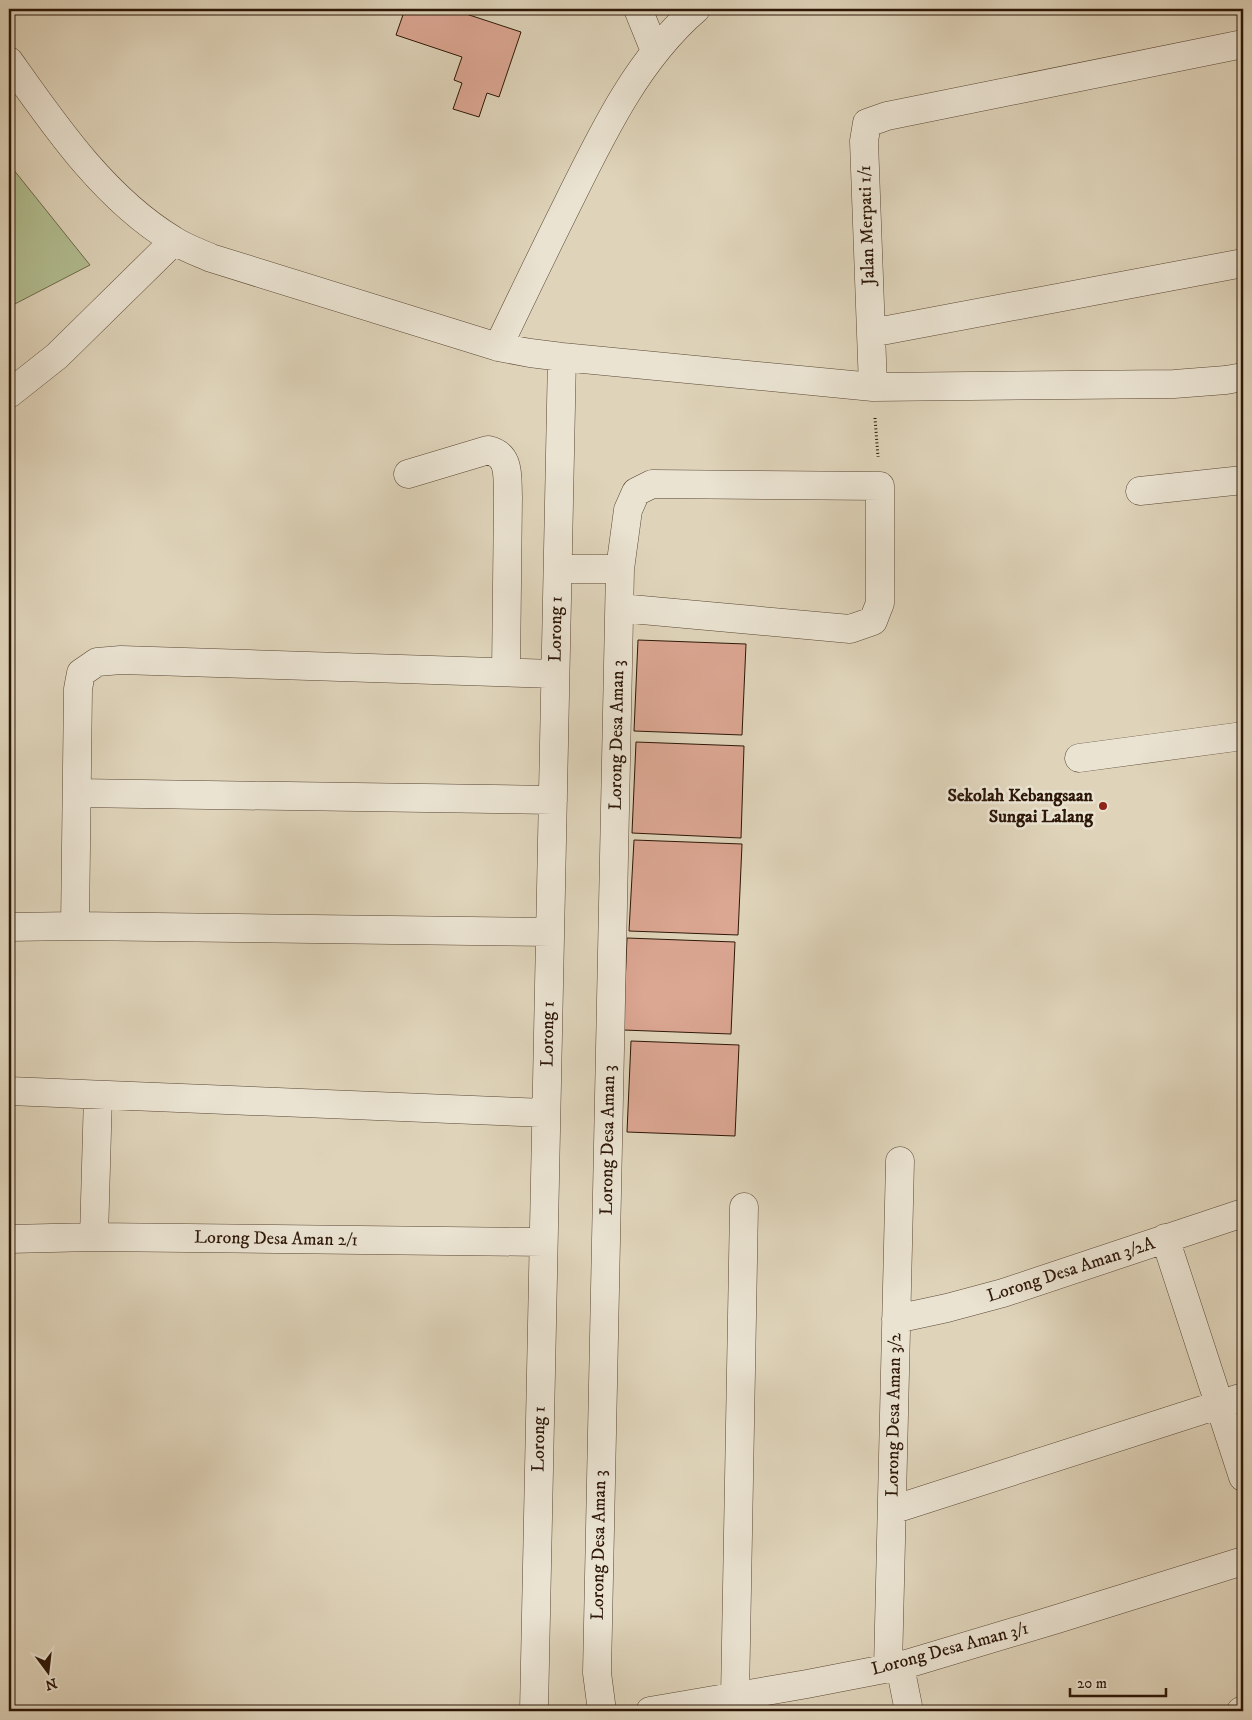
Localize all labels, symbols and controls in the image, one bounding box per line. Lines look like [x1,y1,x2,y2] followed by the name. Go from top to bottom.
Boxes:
[854,165,880,287] street label: Jalan Merpati 1/1
[544,596,568,662] street label: Lorong 1
[605,660,629,810] street label: Lorong Desa Aman 3
[947,785,1094,828] place label: Sekolah Kebangsaan Sungai Lalang
[1097,800,1109,812] marker: Sekolah Kebangsaan Sungai Lalang
[536,1001,560,1067] street label: Lorong 1
[596,1065,620,1215] street label: Lorong Desa Aman 3
[194,1227,358,1251] street label: Lorong Desa Aman 2/1
[984,1232,1158,1308] street label: Lorong Desa Aman 3/2A
[882,1333,906,1497] street label: Lorong Desa Aman 3/2
[527,1406,551,1472] street label: Lorong 1
[587,1470,611,1620] street label: Lorong Desa Aman 3
[869,1617,1031,1681] street label: Lorong Desa Aman 3/1
[22,1648,72,1698] north arrow
[1070,1665,1166,1697] scale bar
[43,1673,59,1694] text: N
[1077,1674,1107,1693] text: 20 m

